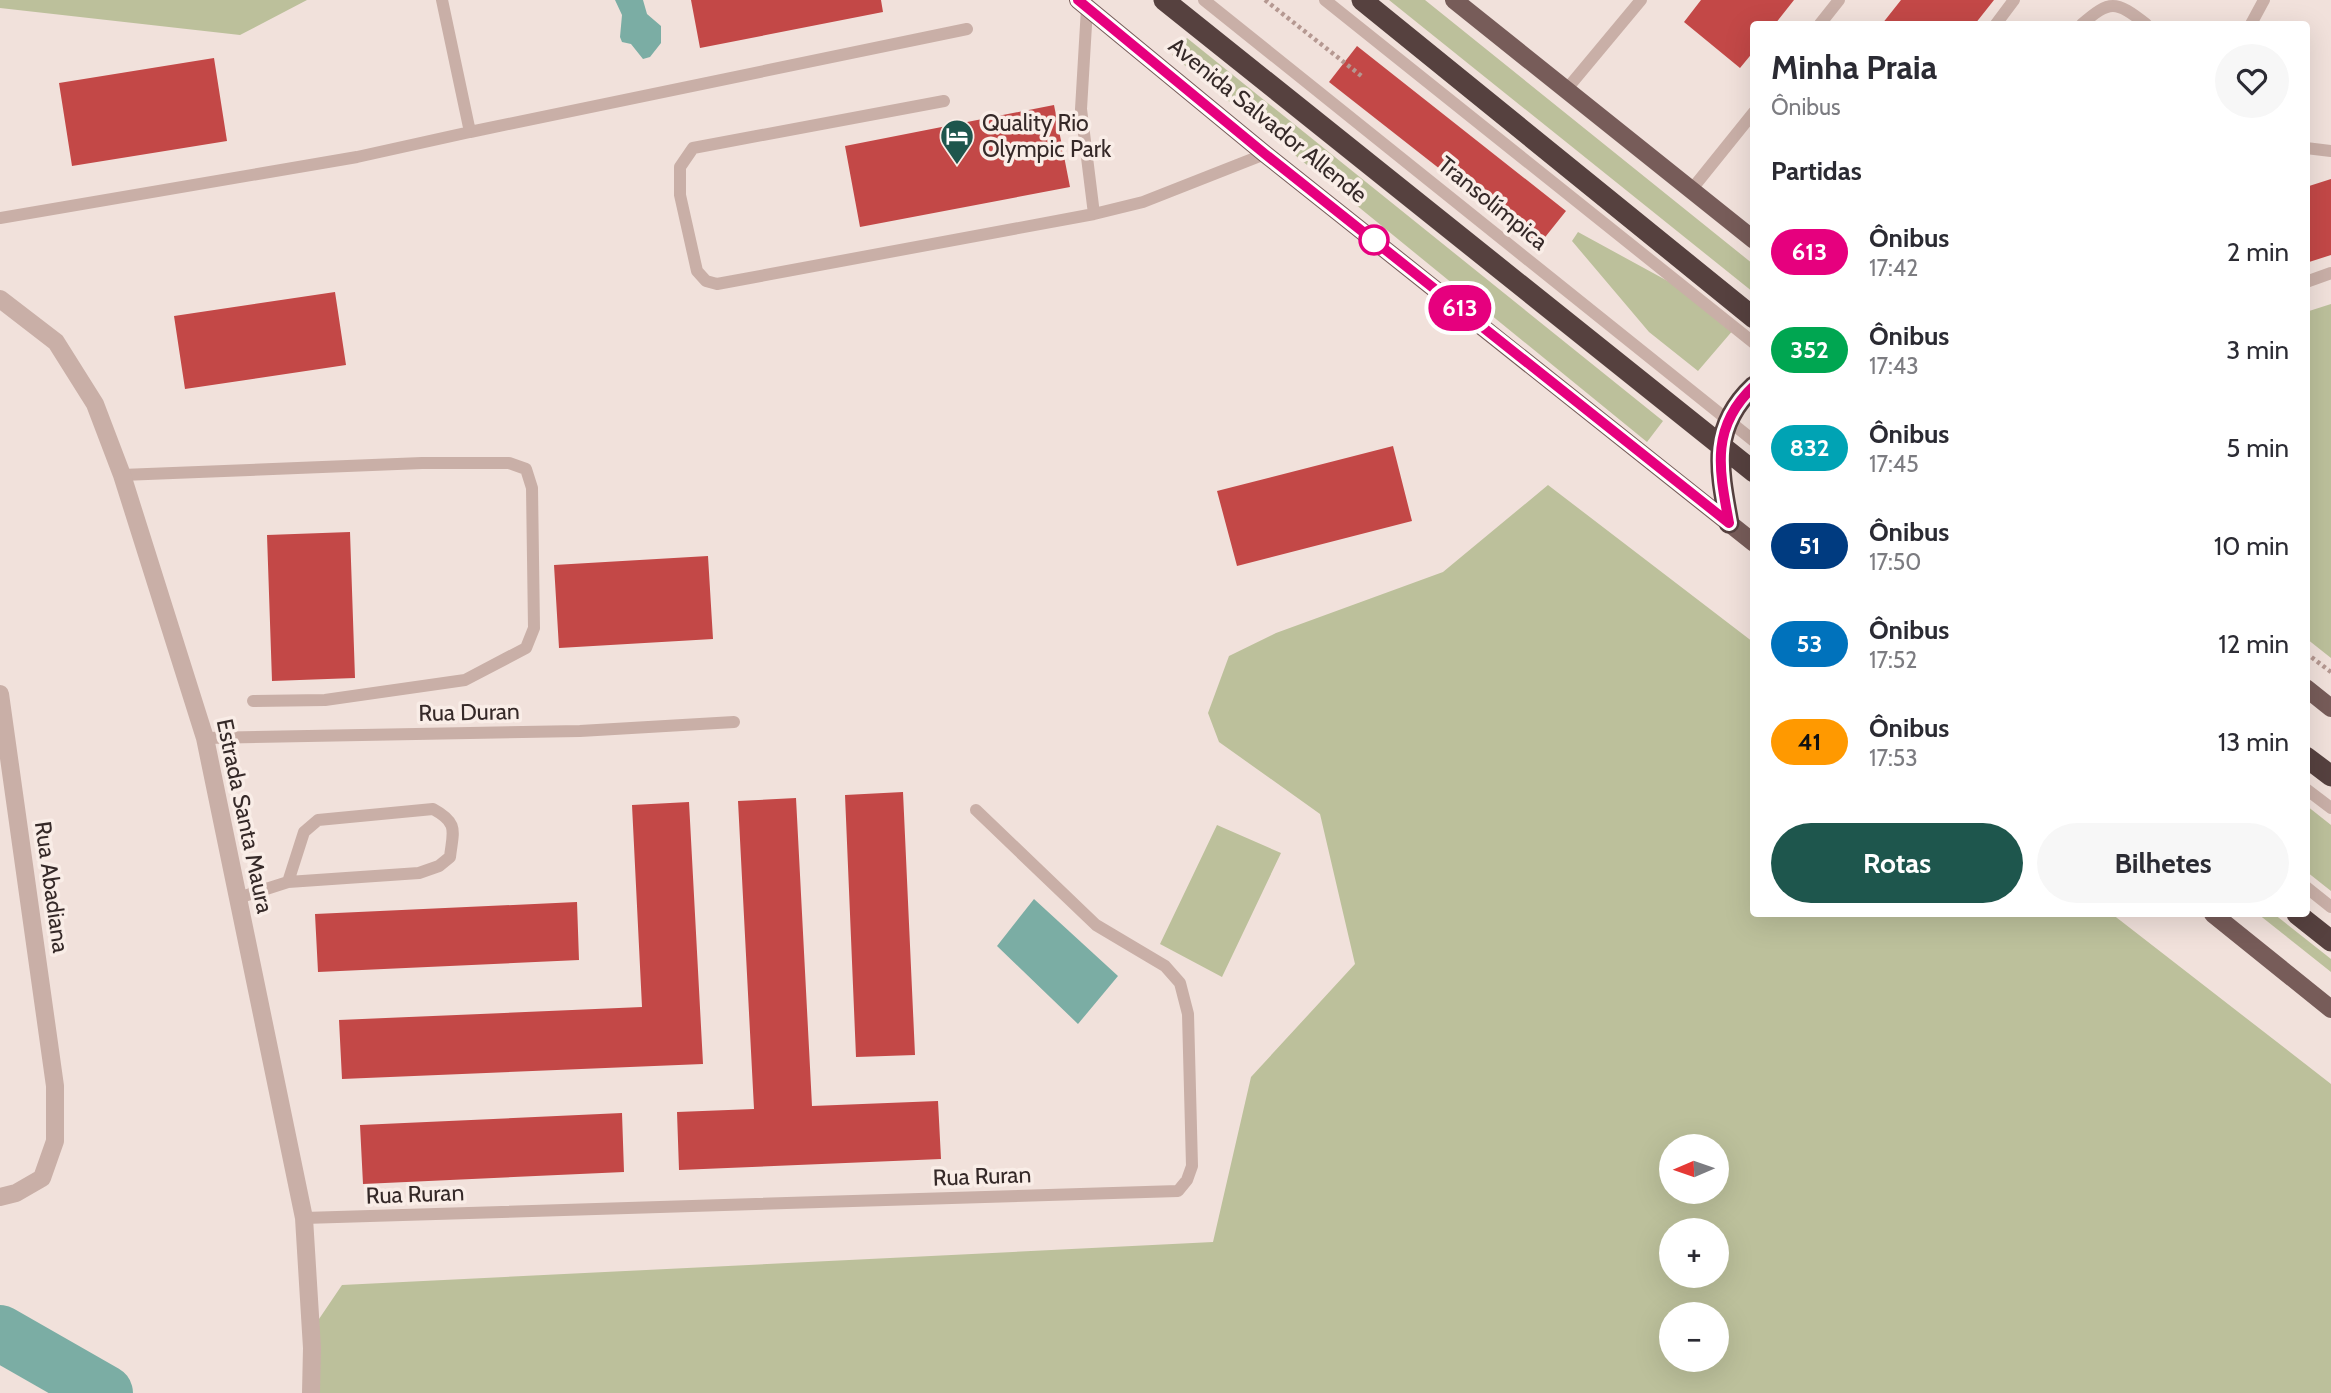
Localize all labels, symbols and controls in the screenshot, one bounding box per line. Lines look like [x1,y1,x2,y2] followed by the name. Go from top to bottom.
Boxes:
[1163,31,1373,209] street label: Avenida Salvador Allende
[2215,44,2289,118] button: heart
[1771,47,1937,87] text: Minha Praia
[1771,93,1841,121] text: Ônibus
[982,109,1112,163] place label: Quality Rio Olympic Park
[938,117,976,166] hotel icon: Quality Rio Olympic Park
[1432,150,1554,256] street label: Transolímpica
[1771,155,1862,187] text: Partidas
[1869,222,1949,254] text: Ônibus
[1359,225,1389,255] unlabelled marker
[2227,236,2289,268] text: 2 min
[1792,237,1827,266] text: 613
[1869,254,1918,282] text: 17:42
[1420,285,1500,331] line badge: 613
[1442,293,1478,322] text: 613
[1869,320,1949,352] text: Ônibus
[2226,334,2289,366] text: 3 min
[1790,335,1829,364] text: 352
[1869,352,1919,380] text: 17:43
[1869,418,1949,450] text: Ônibus
[2226,432,2289,464] text: 5 min
[1789,433,1830,462] text: 832
[1869,450,1919,478] text: 17:45
[1869,516,1949,548] text: Ônibus
[2214,530,2289,562] text: 10 min
[1799,531,1820,560] text: 51
[1869,548,1921,576] text: 17:50
[1869,614,1949,646] text: Ônibus
[2218,628,2289,660] text: 12 min
[1797,629,1822,658] text: 53
[1869,646,1917,674] text: 17:52
[418,697,520,727] street label: Rua Duran
[1869,712,1949,744] text: Ônibus
[211,716,279,916] street label: Estrada Santa Maura
[2218,726,2289,758] text: 13 min
[1798,727,1821,756] text: 41
[1869,744,1918,772] text: 17:53
[29,819,75,955] street label: Rua Abadiana
[1771,823,2023,903] button: Rotas
[2037,823,2289,903] button: Bilhetes
[1659,1134,1729,1204] north arrow
[1659,1134,1729,1372] map controls
[932,1160,1032,1192] street label: Rua Ruran
[365,1178,465,1210] street label: Rua Ruran
[1659,1218,1729,1288] button: +
[1659,1302,1729,1372] button: −

